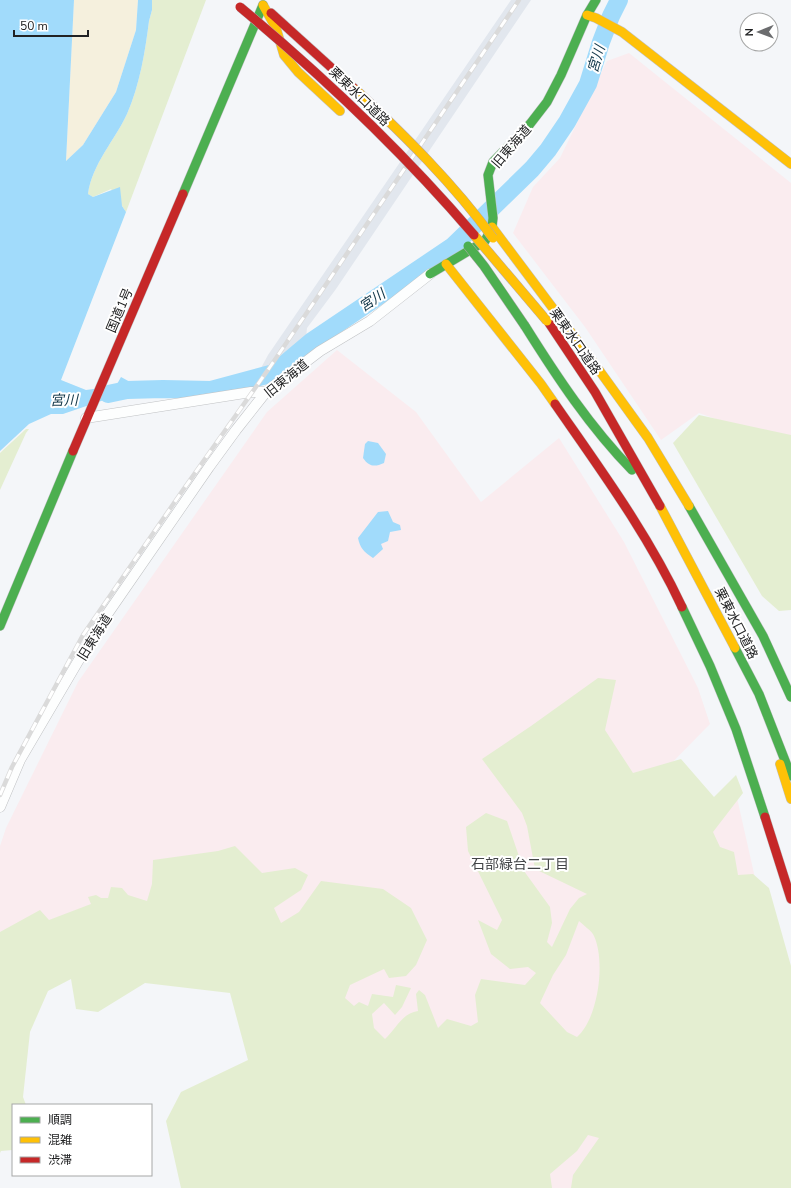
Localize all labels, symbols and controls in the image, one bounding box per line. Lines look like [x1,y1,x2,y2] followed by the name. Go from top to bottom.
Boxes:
[14,12,88,38] scale bar
[739,12,779,52] north arrow
[20,18,48,34] text: 50 m
[742,28,757,36] text: N
[583,41,610,75] water label: 宮川
[325,63,394,130] street label: 栗東水口道路
[488,121,536,172] street label: 旧東海道
[355,284,391,316] water label: 宮川
[102,285,137,335] street label: 国道1号
[545,304,605,379] street label: 栗東水口道路
[261,355,313,402] street label: 旧東海道
[50,391,80,410] water label: 宮川
[710,585,762,662] street label: 栗東水口道路
[73,611,116,664] street label: 旧東海道
[471,855,569,874] district label: 石部緑台二丁目
[12,1104,152,1176] legend
[48,1112,72,1128] text: 順調
[48,1132,72,1148] text: 混雑
[48,1152,72,1168] text: 渋滞

